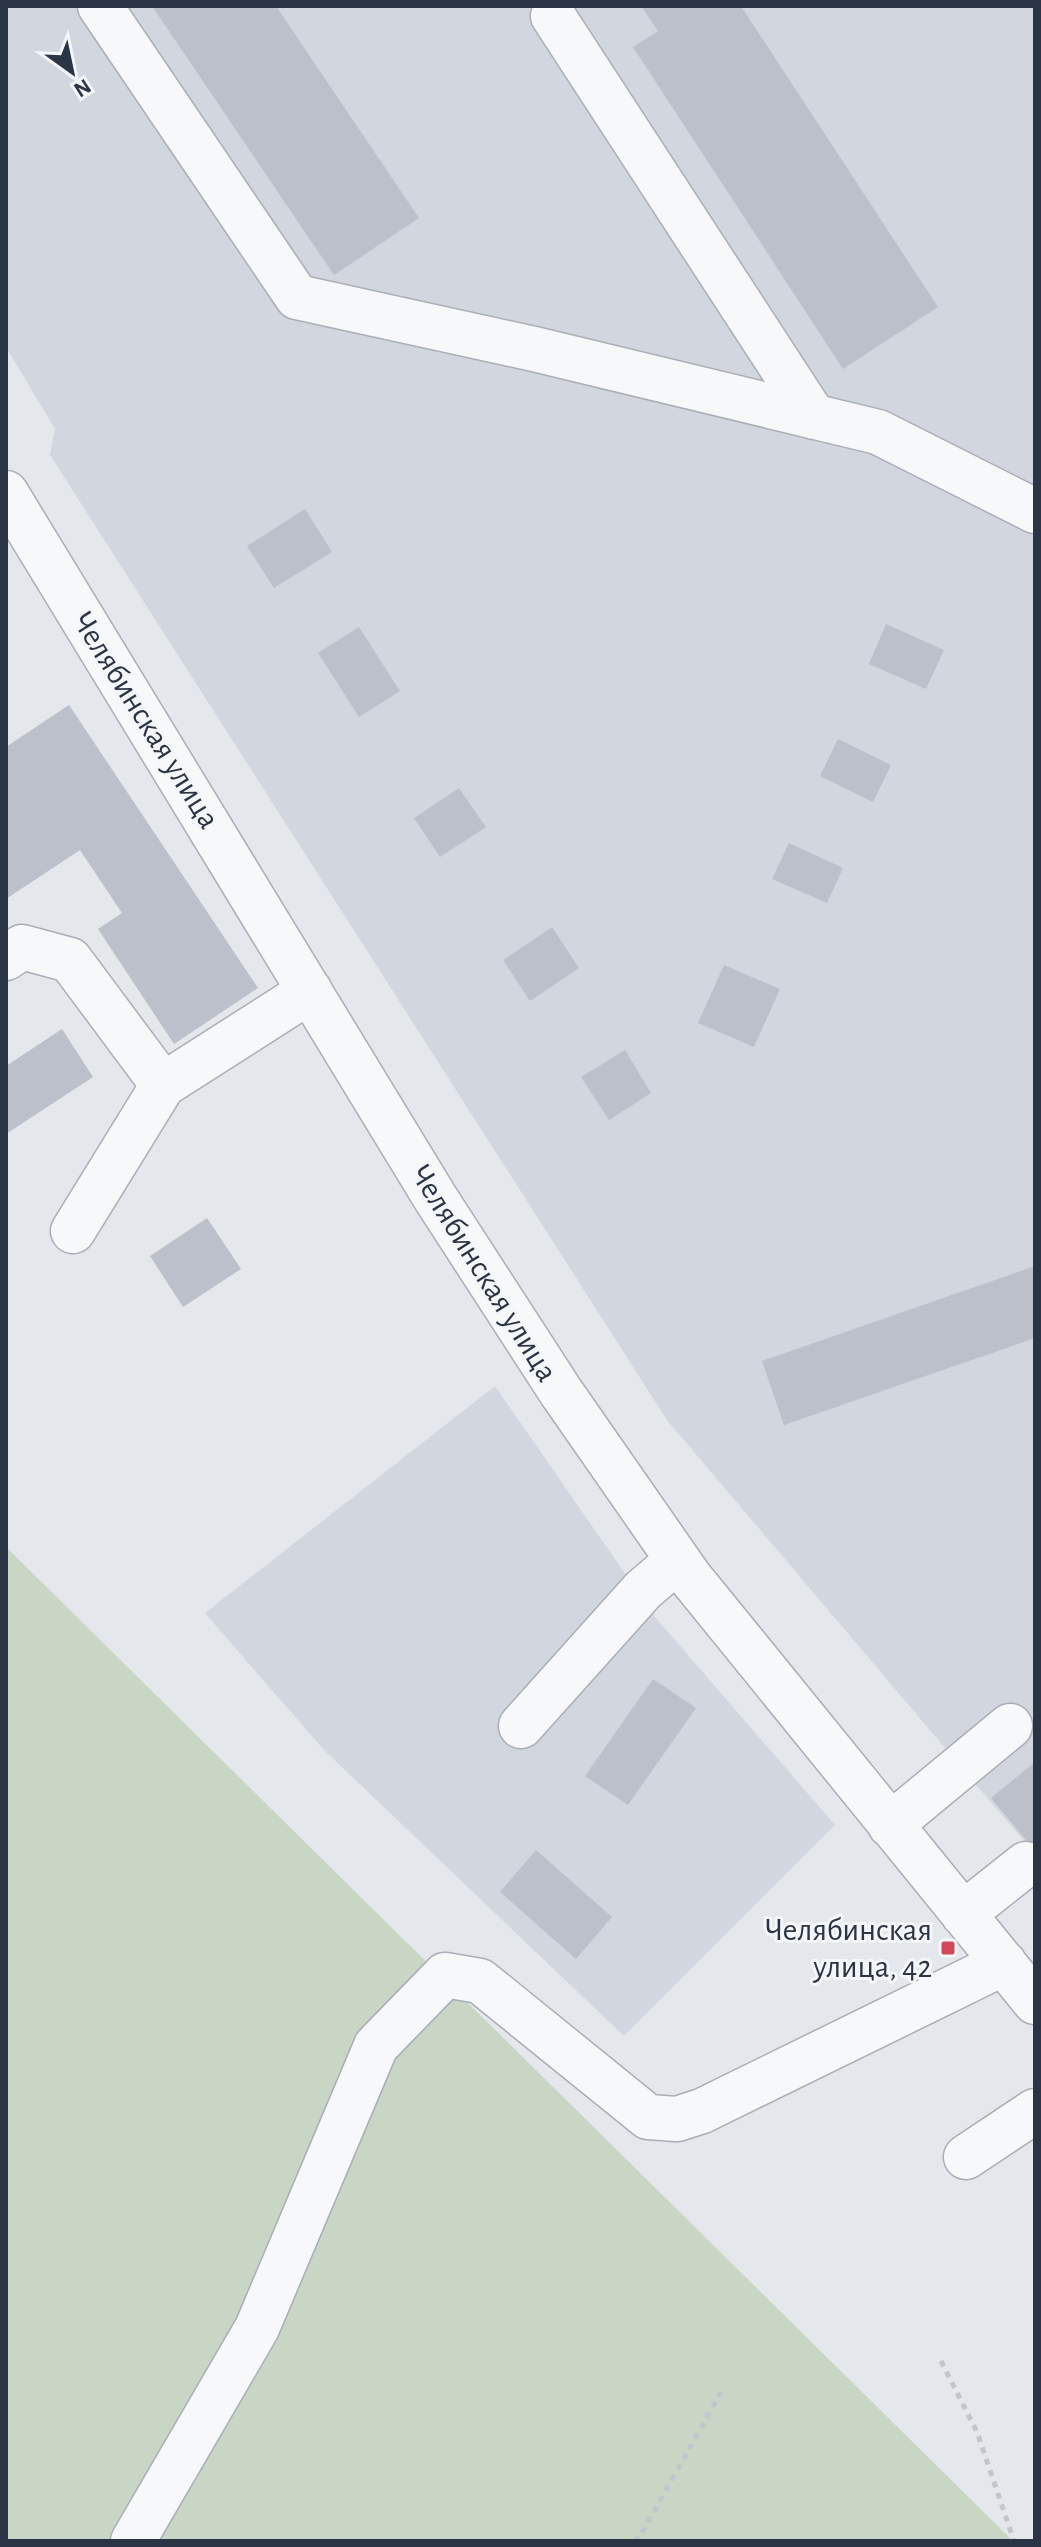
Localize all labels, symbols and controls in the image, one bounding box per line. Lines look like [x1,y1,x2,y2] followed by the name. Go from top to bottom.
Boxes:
[32,32,112,112] north arrow
[70,75,95,101] text: N
[67,606,225,834] street label: Челябинская улица
[405,1159,563,1387] street label: Челябинская улица
[765,1914,932,1983] place label: Челябинская улица, 42
[939,1939,957,1957] marker: Челябинская улица, 42

